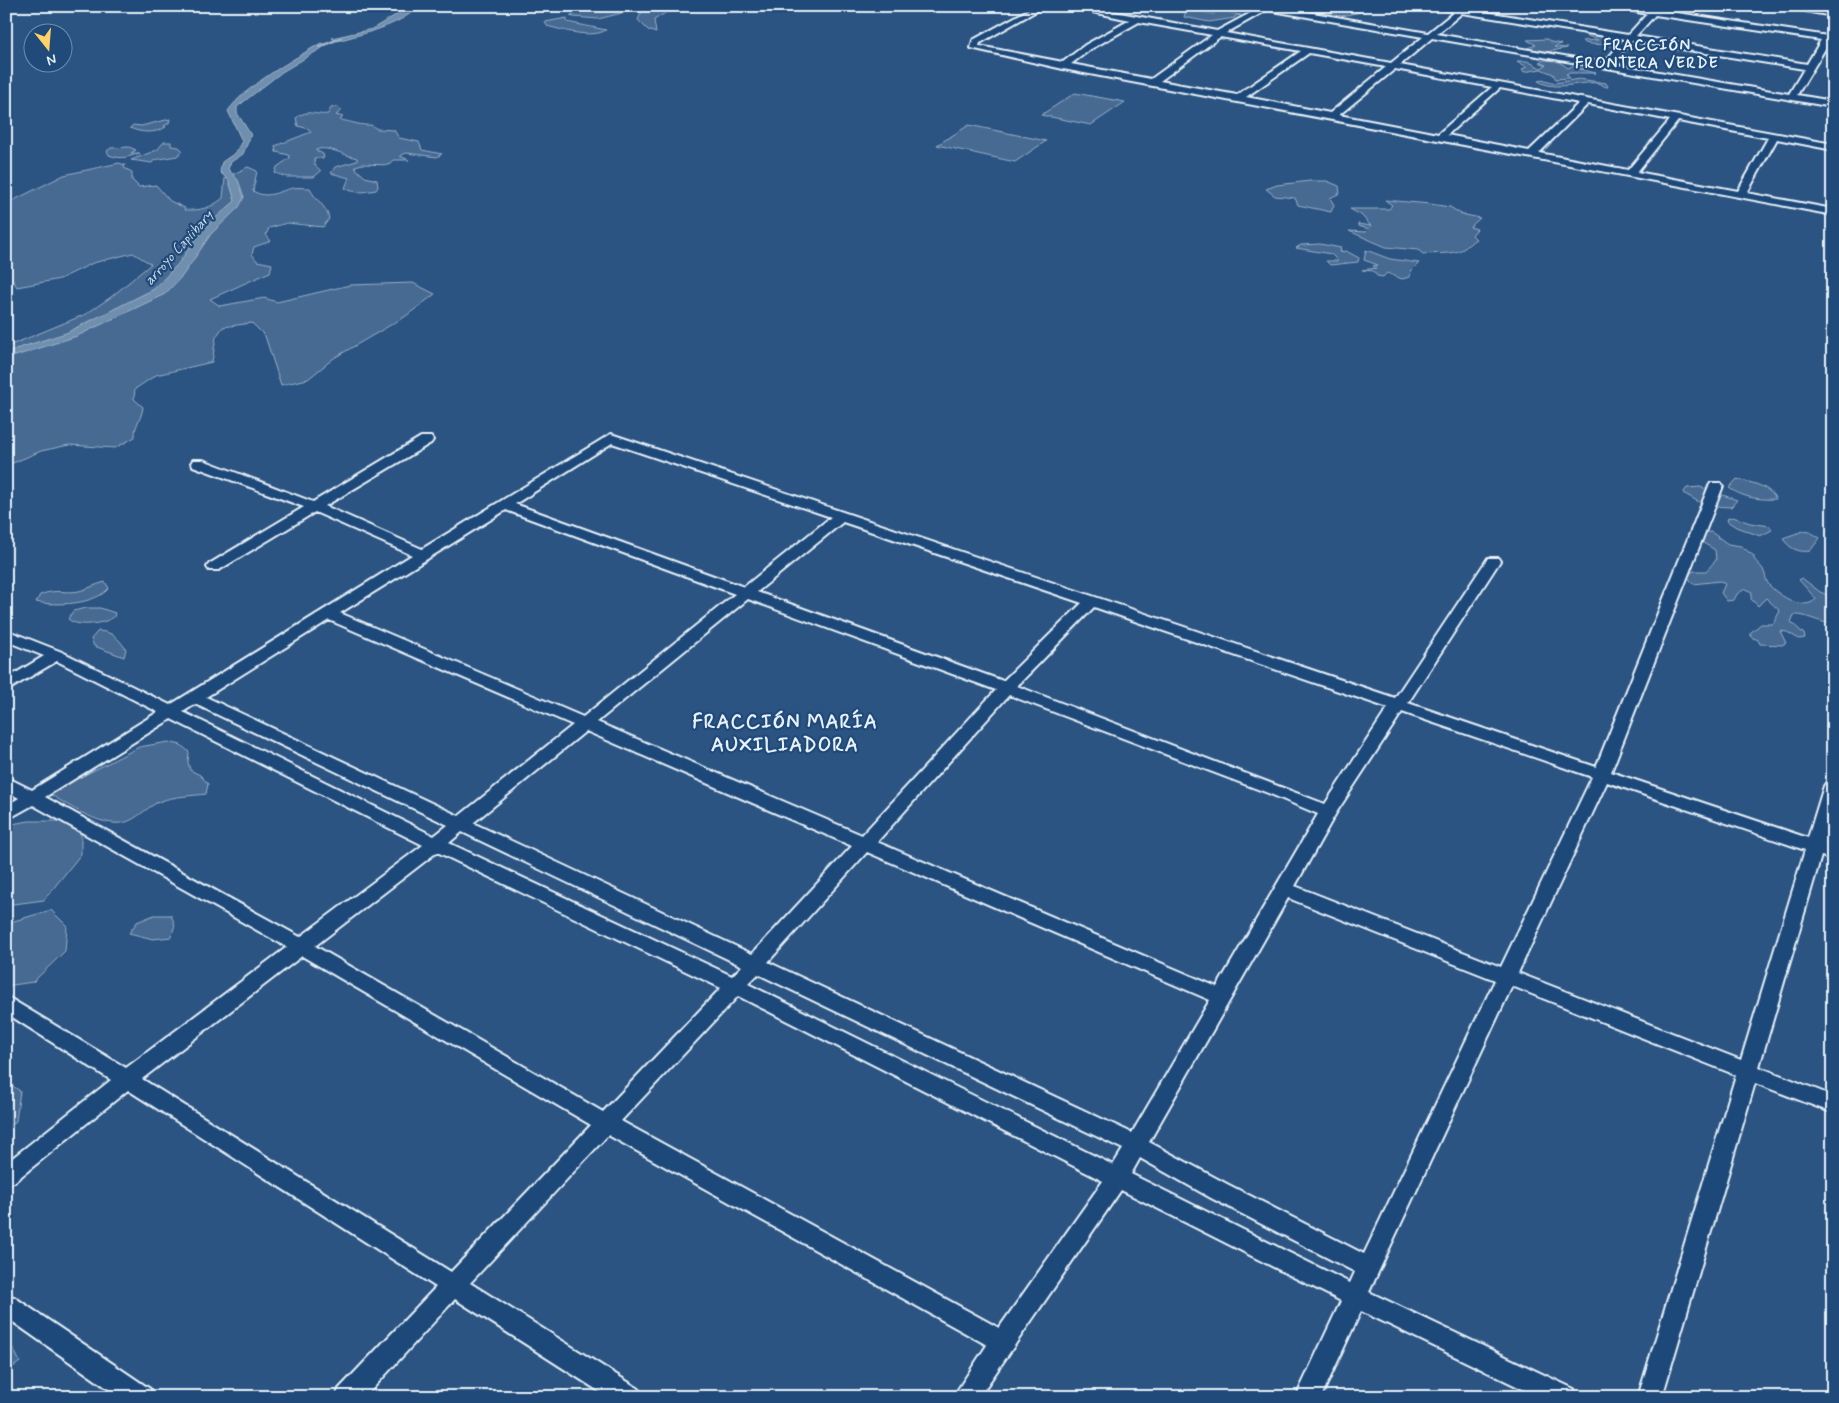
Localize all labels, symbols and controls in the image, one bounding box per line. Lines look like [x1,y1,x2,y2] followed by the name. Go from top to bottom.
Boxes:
[22,22,72,72] north arrow
[1575,35,1719,74] district label: FRACCIÓN FRONTERA VERDE
[44,50,59,69] text: N
[141,206,218,289] water label: arroyo Capiibary
[692,709,878,759] district label: FRACCIÓN MARÍA AUXILIADORA

